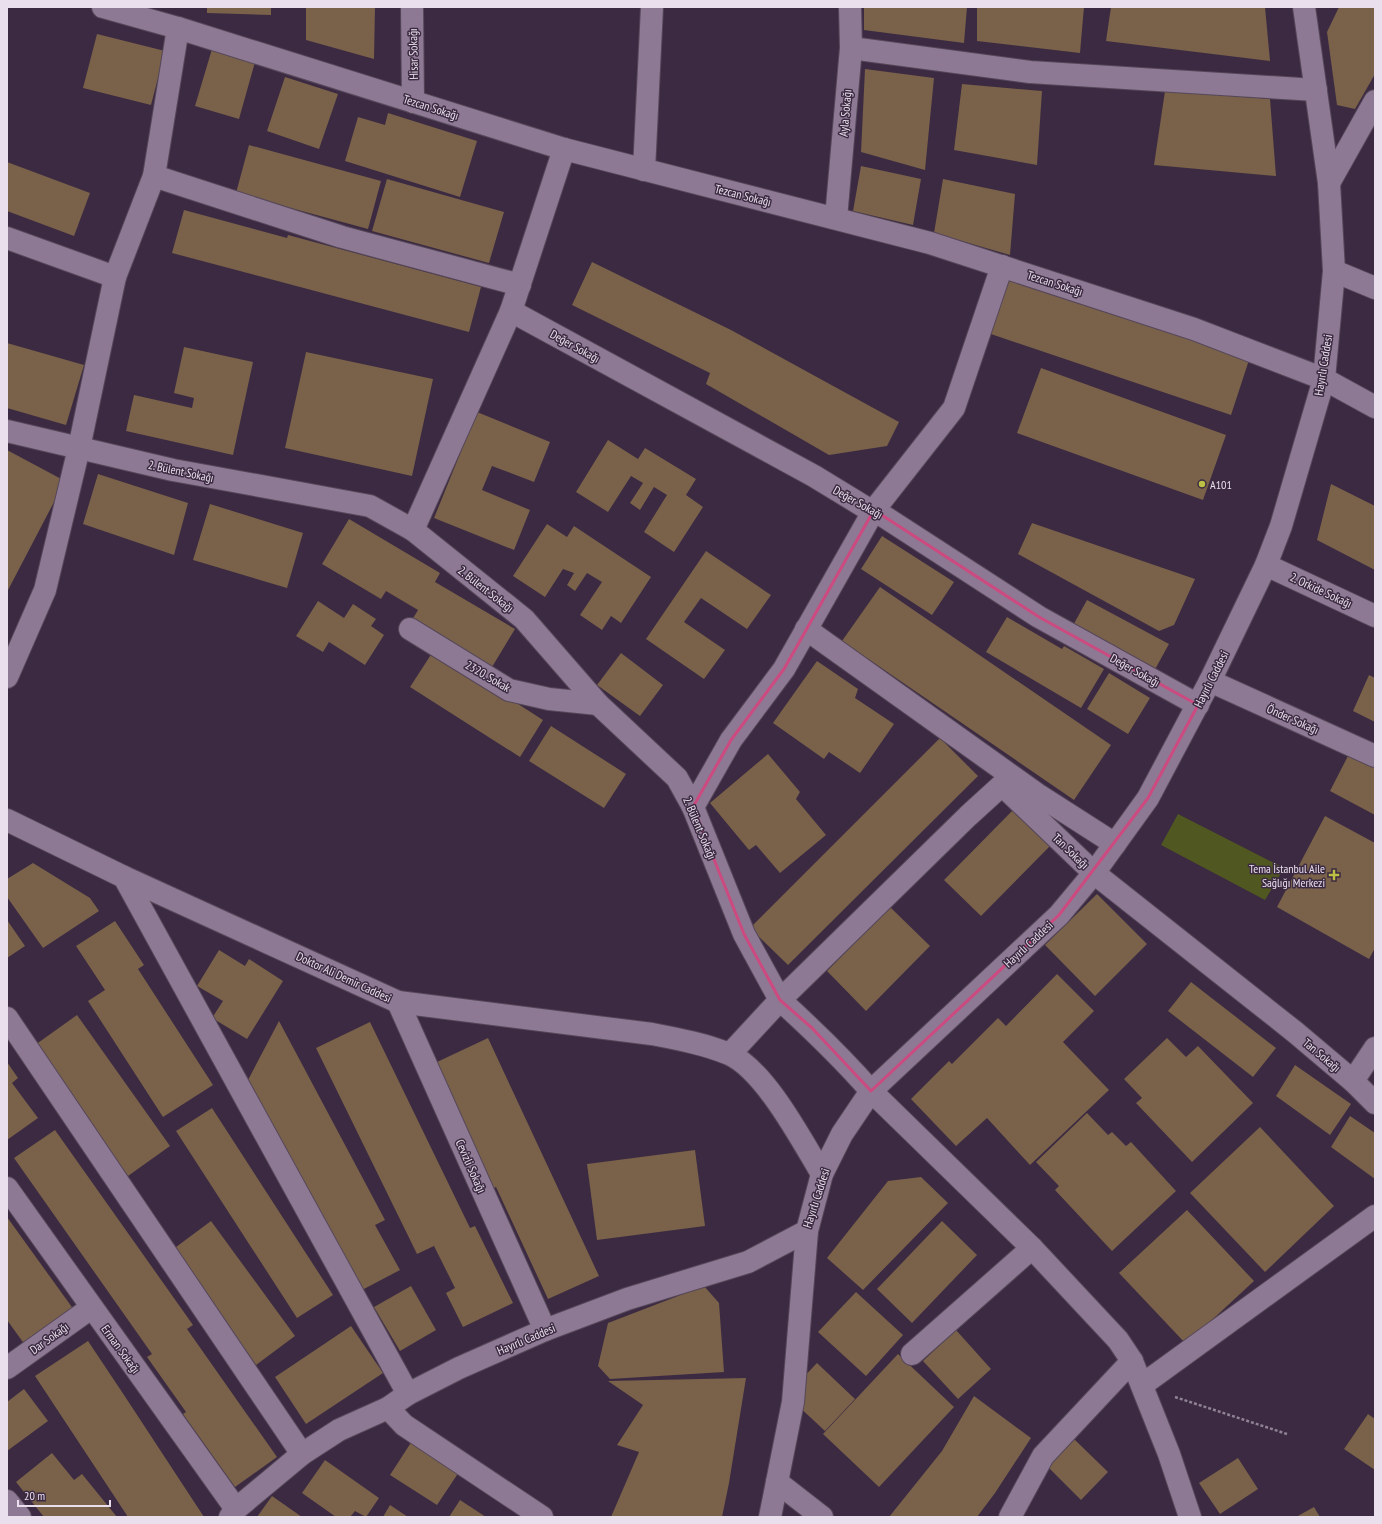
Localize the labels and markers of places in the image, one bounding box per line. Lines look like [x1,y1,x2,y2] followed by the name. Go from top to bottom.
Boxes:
[1210,477,1232,492] place label: A101
[1197,479,1207,489] marker: A101
[1249,861,1325,890] place label: Tema İstanbul Aile Sağlığı Merkezi
[1328,869,1340,881] marker: Tema İstanbul Aile Sağlığı Merkezi

